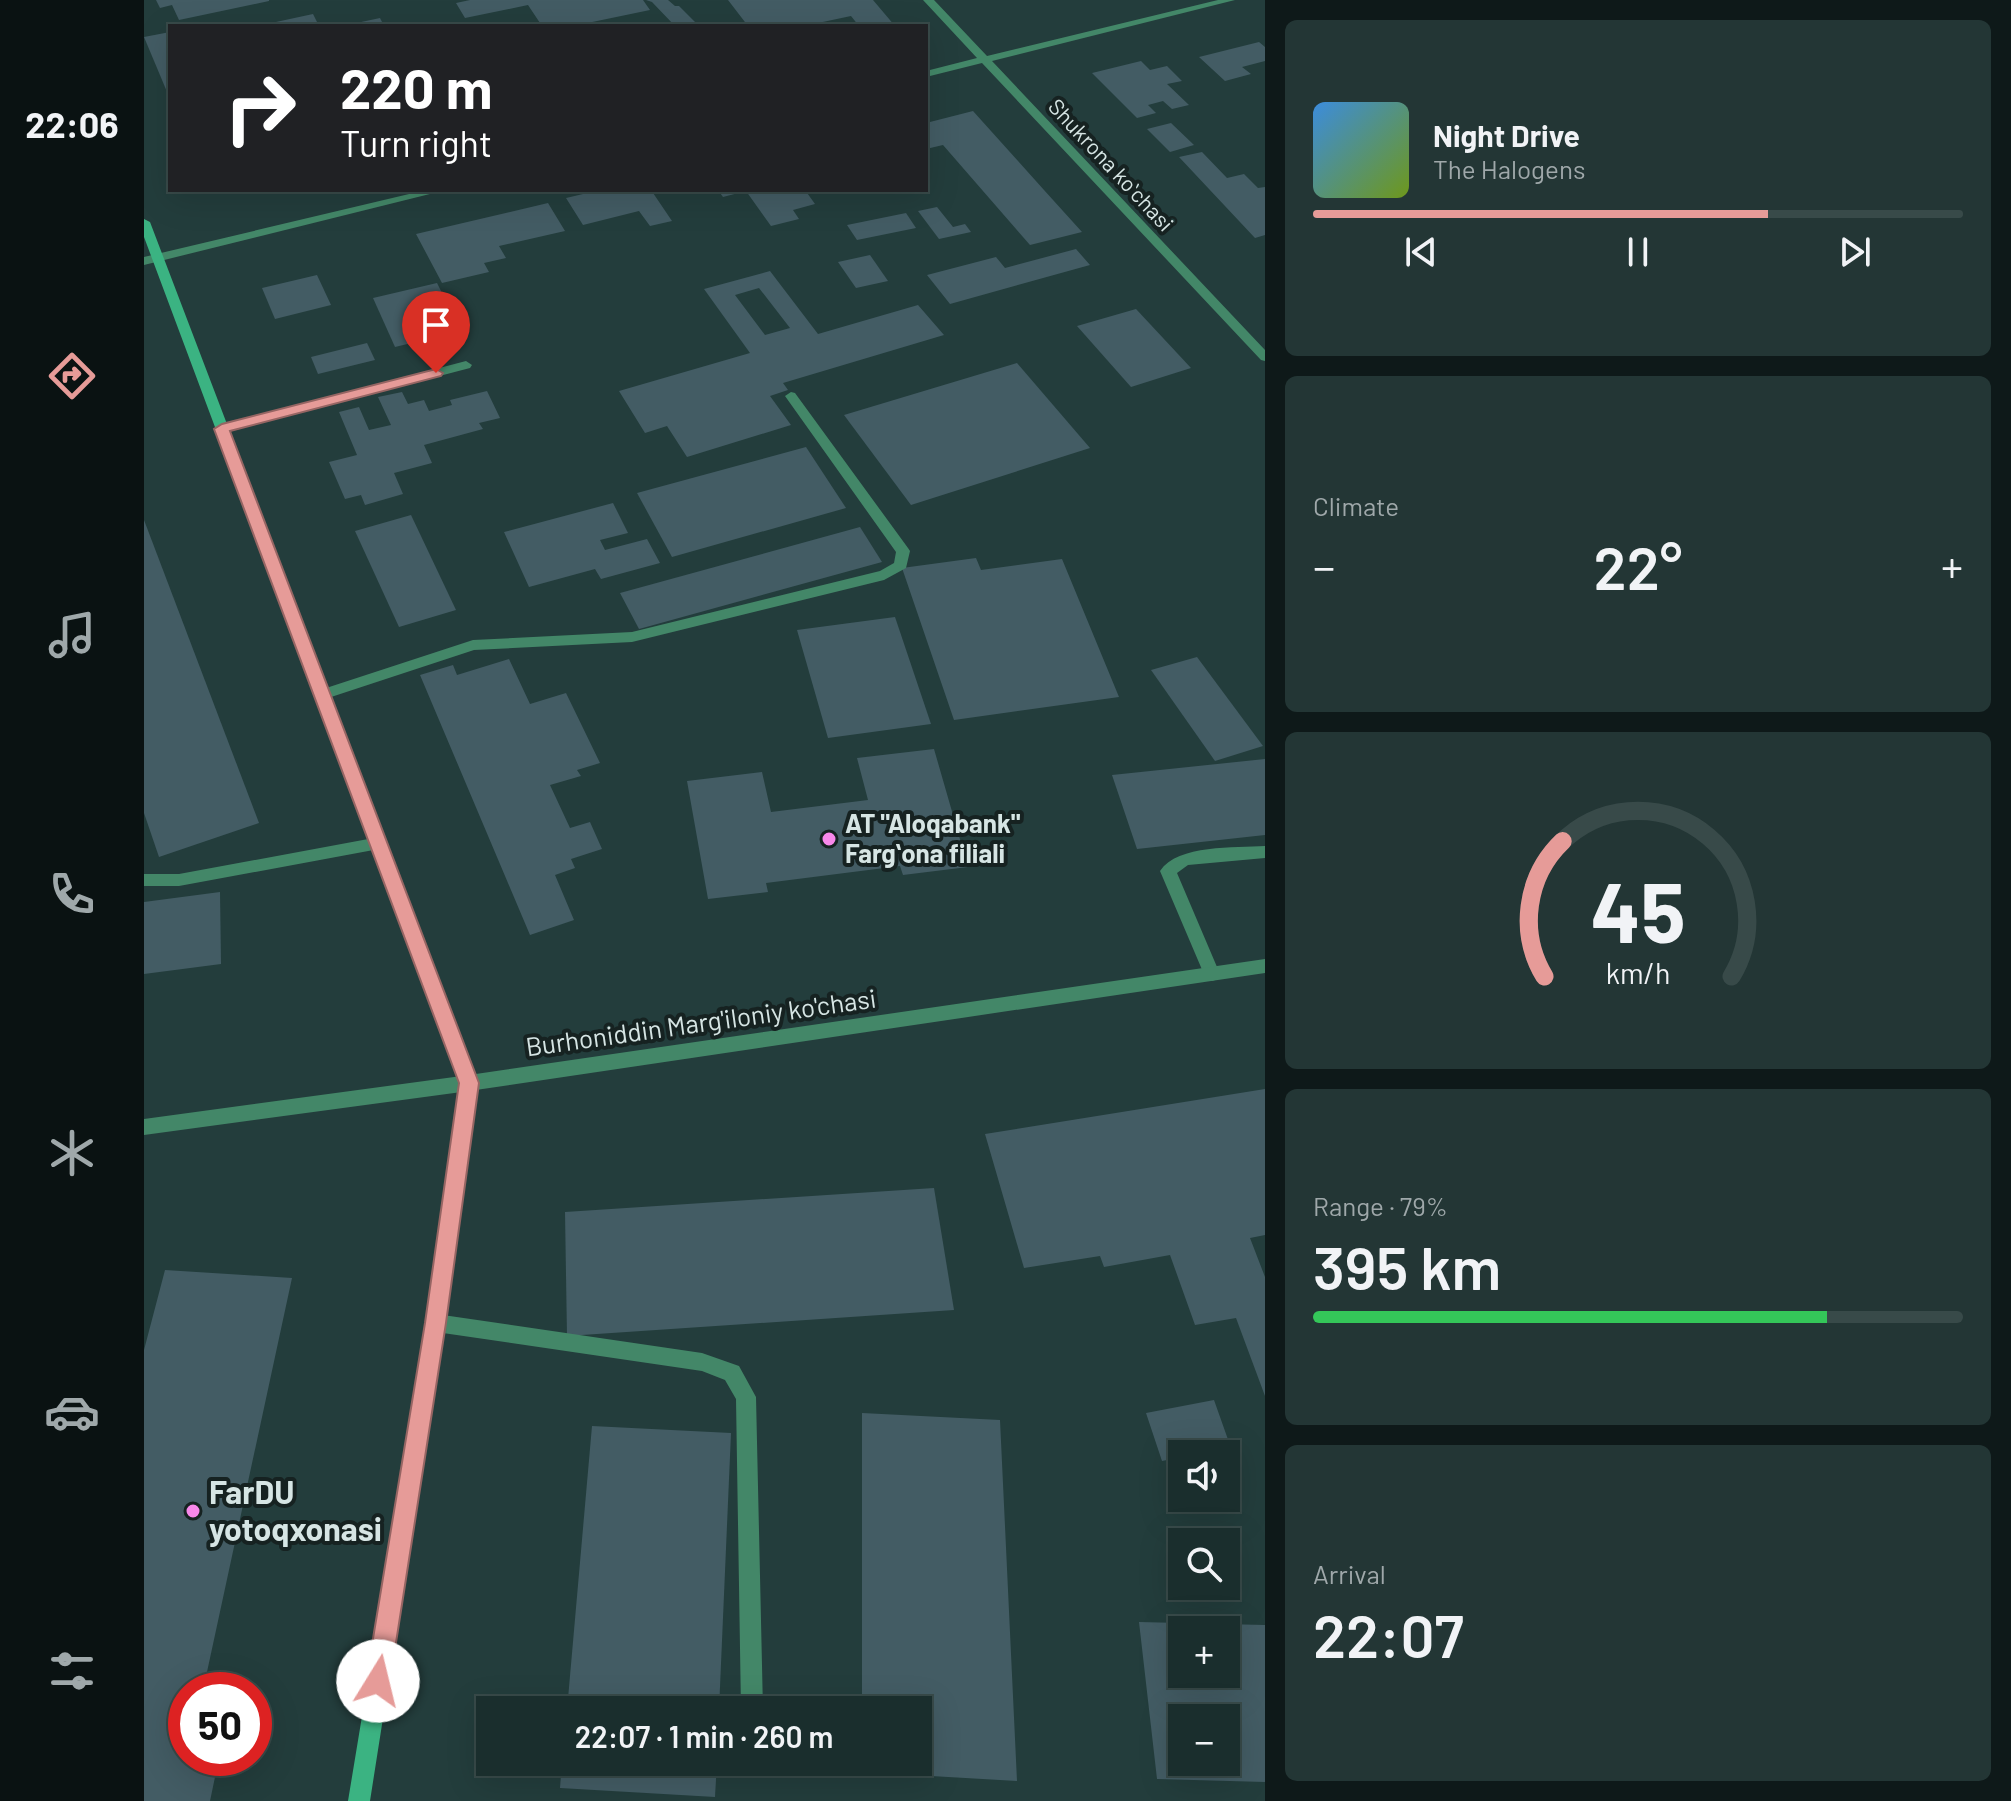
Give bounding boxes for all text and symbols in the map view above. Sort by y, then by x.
text: 220 m [340,53,493,120]
icon: right [208,56,312,160]
street label: Shukrona koʻchasi [1044,93,1180,236]
text: 22:06 [25,102,119,145]
text: Night Drive [1433,117,1580,153]
text: Turn right [340,121,492,164]
text: The Halogens [1433,153,1585,184]
icon: previous [1399,230,1443,274]
icon: pause [1616,230,1660,274]
icon: next [1833,230,1877,274]
pin [402,291,470,373]
icon: arrive [414,303,458,347]
icon: directions [44,348,100,404]
text: Climate [1313,490,1399,521]
text: 22° [1594,530,1682,602]
text: − [1313,539,1335,592]
text: + [1941,539,1963,592]
icon: music [44,607,100,663]
place label: AT "Aloqabank" Fargʻona filiali [845,807,1021,868]
marker: AT "Aloqabank" Fargʻona filiali [820,830,838,848]
text: 45 [1590,859,1686,959]
icon: phone [44,866,100,922]
text: km/h [1606,955,1670,990]
street label: Burhoniddin Marg'iloniy ko'chasi [524,982,878,1061]
icon: climate [44,1125,100,1181]
text: Range · 79% [1313,1190,1448,1221]
text: 395 km [1313,1230,1501,1302]
icon: car [44,1384,100,1440]
map controls [1168,1440,1240,1776]
button: sound [1168,1440,1240,1512]
place label: FarDU yotoqxonasi [209,1472,382,1547]
marker: FarDU yotoqxonasi [184,1502,202,1520]
button: search [1168,1528,1240,1600]
text: Arrival [1313,1558,1386,1589]
text: 22:07 [1313,1598,1464,1670]
button: + [1168,1616,1240,1688]
position arrow [336,1639,420,1723]
icon: filters [44,1643,100,1699]
speed limit sign: 50 [168,1672,272,1776]
button: − [1168,1704,1240,1776]
text: 22:07 · 1 min · 260 m [575,1718,833,1754]

